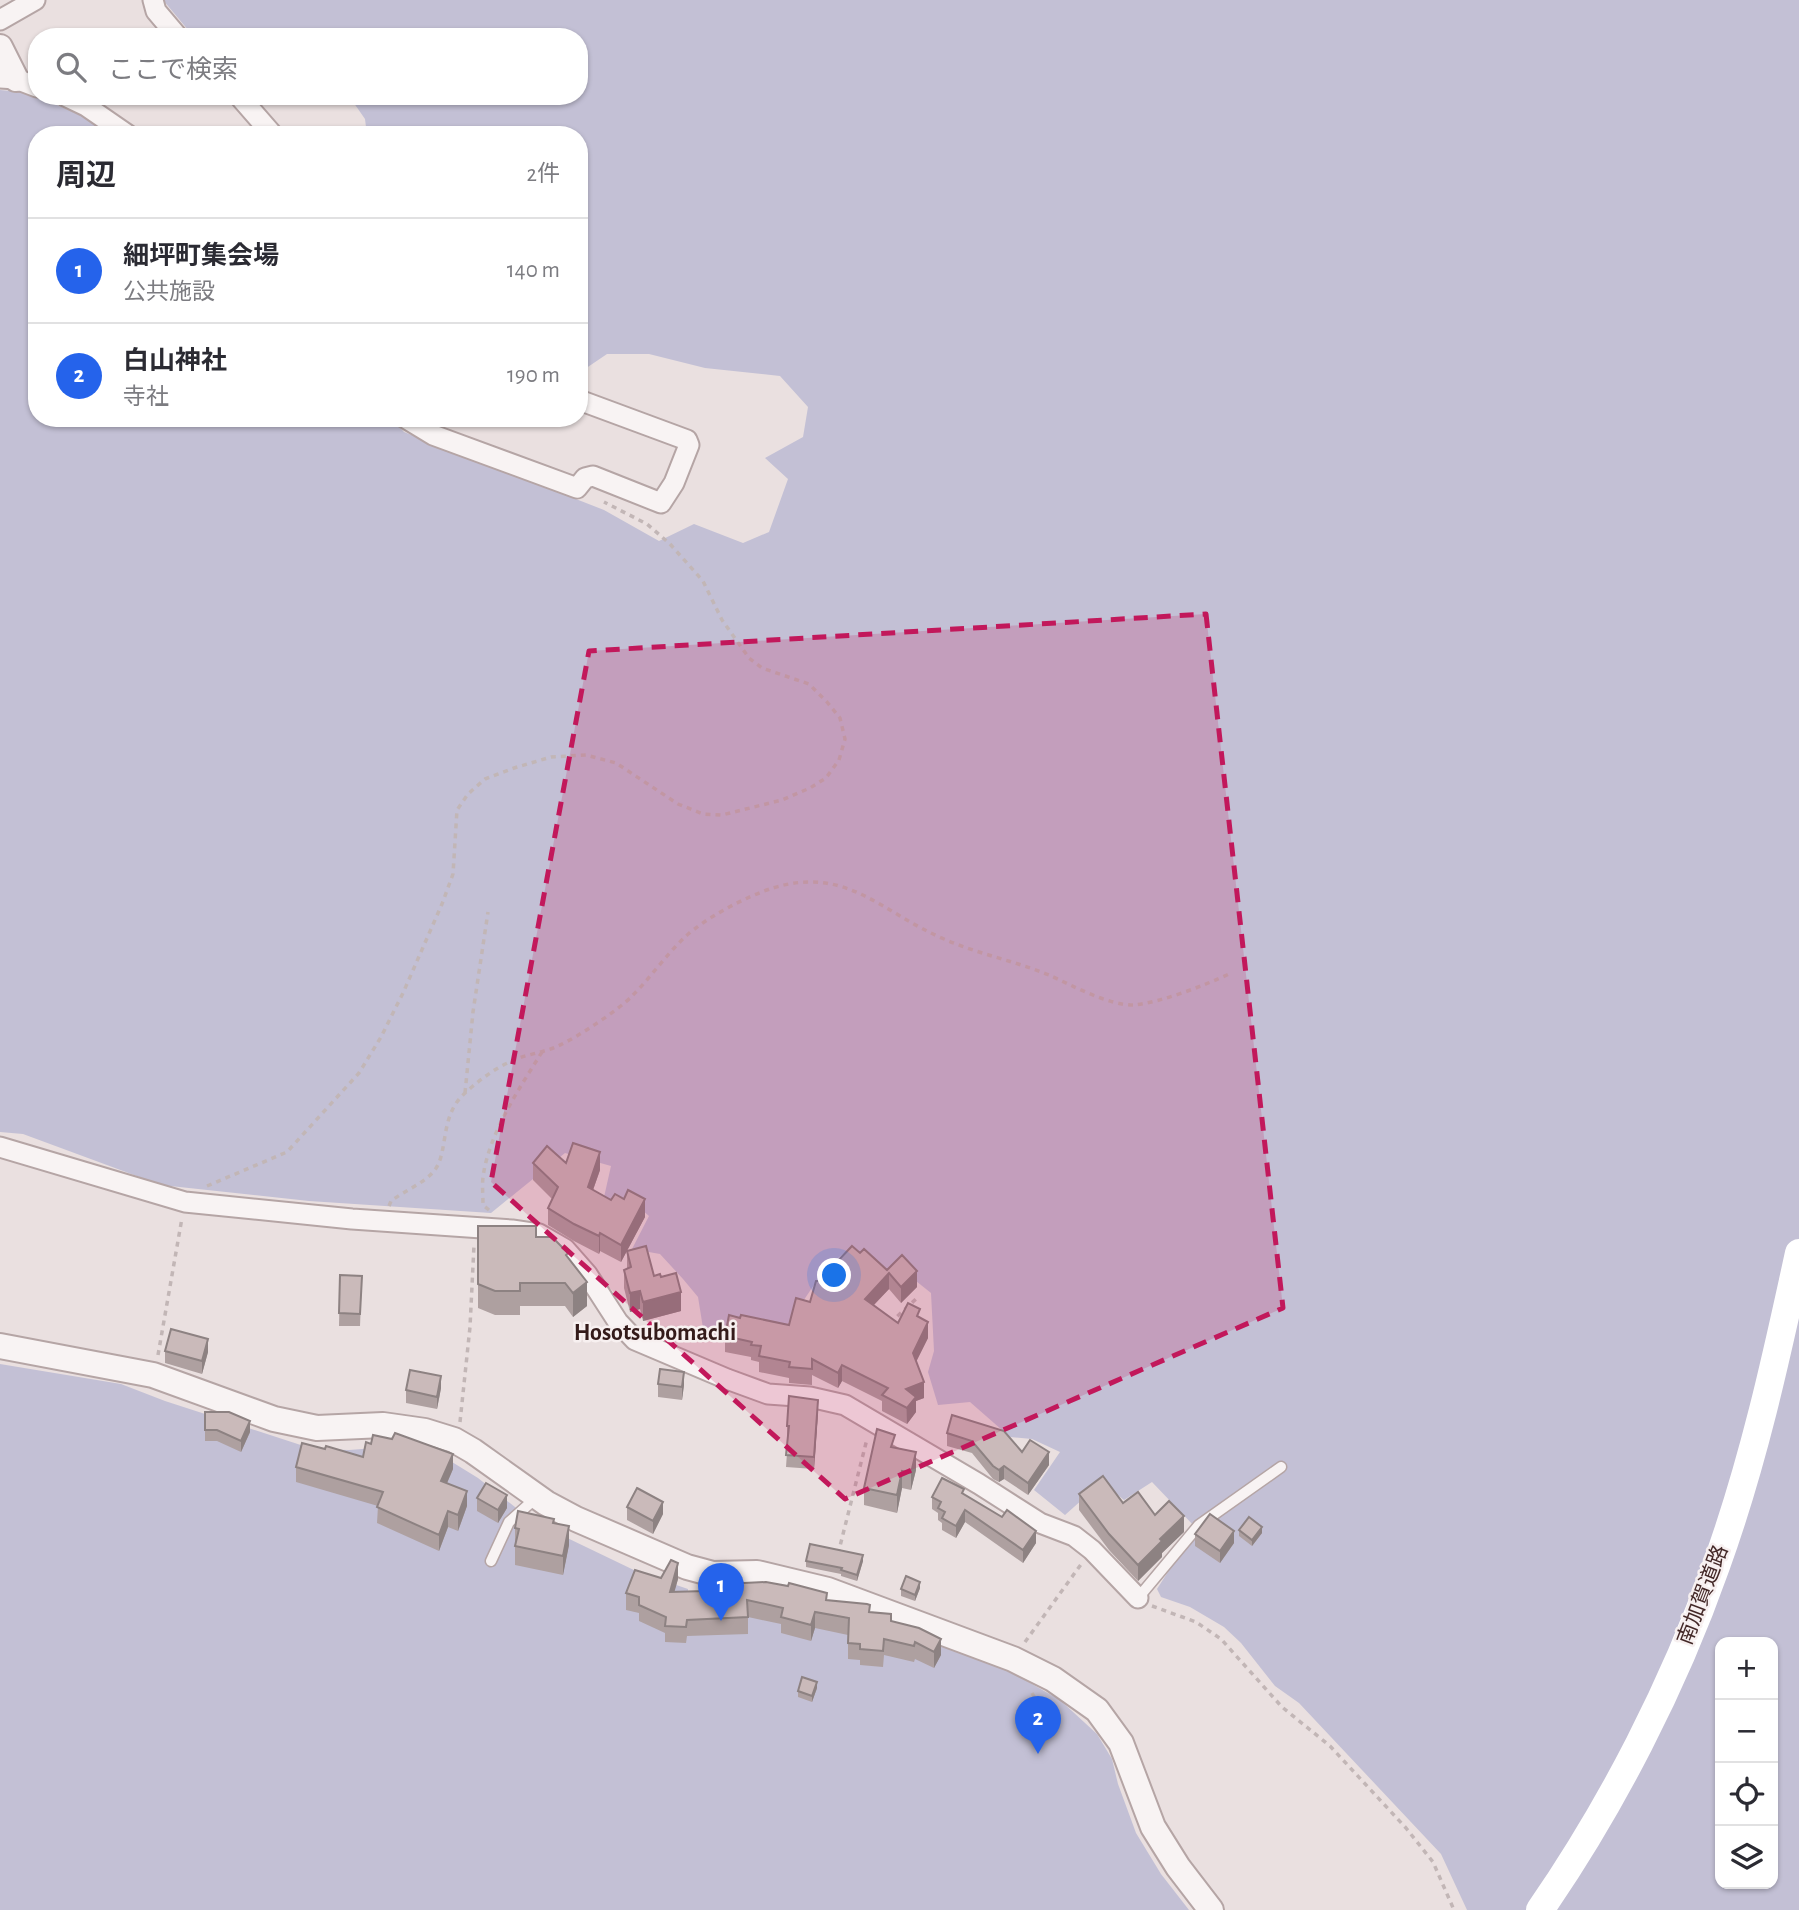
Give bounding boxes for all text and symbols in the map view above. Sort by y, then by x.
search box [28,28,588,105]
icon: search [52,48,90,86]
text: ここで検索 [108,57,238,83]
text: 周辺 [56,161,116,191]
text: 2件 [527,163,560,186]
text: 細坪町集会場 [123,243,279,269]
text: 1 [75,259,83,282]
text: 140 m [507,259,560,282]
text: 公共施設 [123,281,215,304]
text: 白山神社 [123,348,227,374]
text: 2 [74,364,84,387]
text: 190 m [507,364,560,387]
text: 寺社 [123,386,169,409]
your location [817,1258,851,1292]
district label: Hosotsubomachi [574,1321,736,1345]
street label: 南加賀道路 [1673,1542,1732,1648]
pin: 1 [698,1563,744,1621]
map controls [1715,1637,1778,1889]
button: + [1715,1637,1778,1700]
pin: 2 [1015,1696,1061,1754]
button: − [1715,1700,1778,1763]
button: locate [1715,1763,1778,1826]
button: layers [1715,1826,1778,1889]

